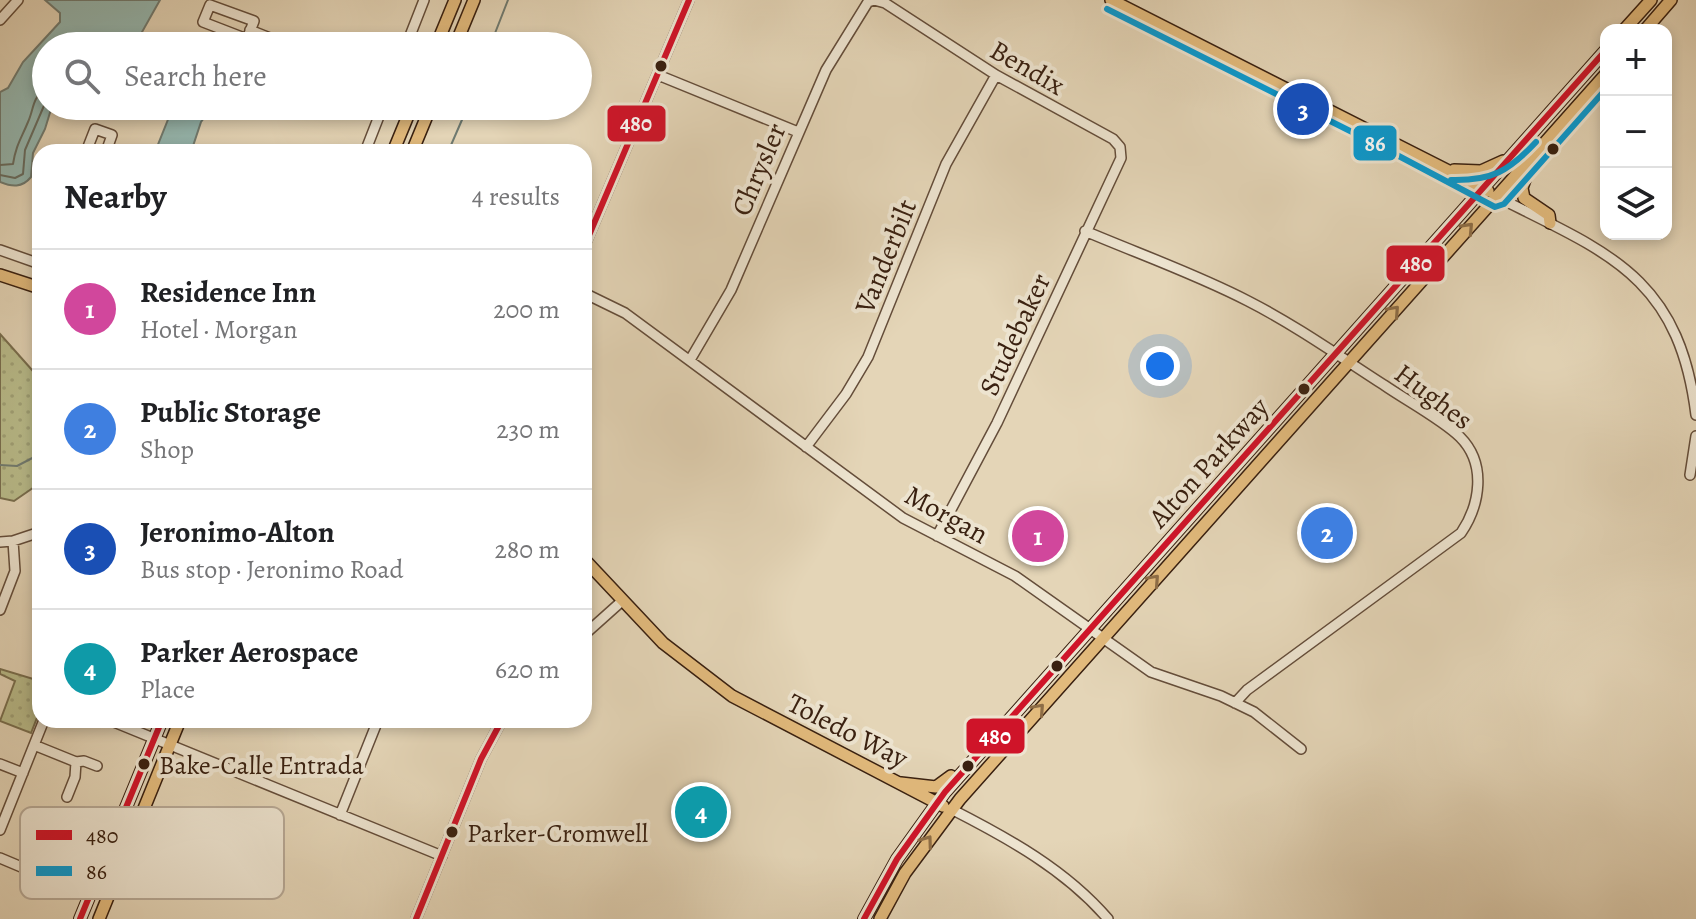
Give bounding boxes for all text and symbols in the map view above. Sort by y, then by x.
map controls [1600,24,1672,240]
button: + [1600,24,1672,96]
street label: Bendix [983,31,1072,105]
search box [32,32,592,120]
icon: search [60,54,104,98]
text: Search here [124,56,267,96]
unlabelled marker [653,58,669,74]
pin: 3 [1277,79,1329,139]
button: − [1600,96,1672,168]
line badge: 480 [606,104,667,143]
text: 480 [620,109,652,139]
street label: Chrysler [722,117,796,222]
line badge: 86 [1352,124,1398,162]
text: 86 [1365,129,1385,159]
unlabelled marker [1545,141,1561,157]
button: layers [1600,168,1672,240]
text: Nearby [64,173,167,220]
text: 4 results [472,179,560,214]
street label: Vanderbilt [846,194,926,320]
one-way arrow [1459,223,1473,238]
line badge: 480 [1385,244,1446,283]
text: 480 [1400,249,1432,279]
street label: Studebaker [970,267,1060,402]
text: Residence Inn [140,272,316,312]
text: 1 [85,292,95,327]
text: 200 m [493,292,560,327]
one-way arrow [1384,305,1398,320]
text: Hotel · Morgan [140,312,298,347]
your location [1140,346,1180,386]
street label: Hughes [1386,355,1480,439]
unlabelled marker [1296,381,1312,397]
street label: Alton Parkway [1139,389,1278,537]
text: Public Storage [140,392,321,432]
text: 2 [84,412,96,447]
text: 230 m [496,412,560,447]
text: Shop [140,432,194,467]
street label: Morgan [898,476,995,553]
pin: 2 [1301,503,1353,563]
pin: 1 [1012,506,1064,566]
text: Jeronimo-Alton [140,512,335,552]
text: 3 [84,532,96,567]
text: 280 m [494,532,560,567]
text: Bus stop · Jeronimo Road [140,552,404,587]
one-way arrow [1144,574,1159,589]
text: Parker Aerospace [140,632,358,672]
text: 4 [84,652,96,687]
text: 620 m [495,652,560,687]
unlabelled marker [1049,658,1065,674]
text: Place [140,672,195,707]
street label: Toledo Way [781,684,915,778]
one-way arrow [1030,703,1044,718]
line badge: 480 [965,717,1026,755]
text: 480 [979,722,1011,752]
place label: Bake-Calle Entrada [159,748,364,783]
marker: Bake-Calle Entrada [136,756,152,772]
unlabelled marker [960,758,976,774]
pin: 4 [675,782,727,842]
legend [20,807,284,899]
place label: Parker-Cromwell [467,816,648,851]
text: 480 [86,821,118,851]
marker: Parker-Cromwell [444,824,460,840]
one-way arrow [917,835,932,849]
text: 86 [86,857,107,887]

